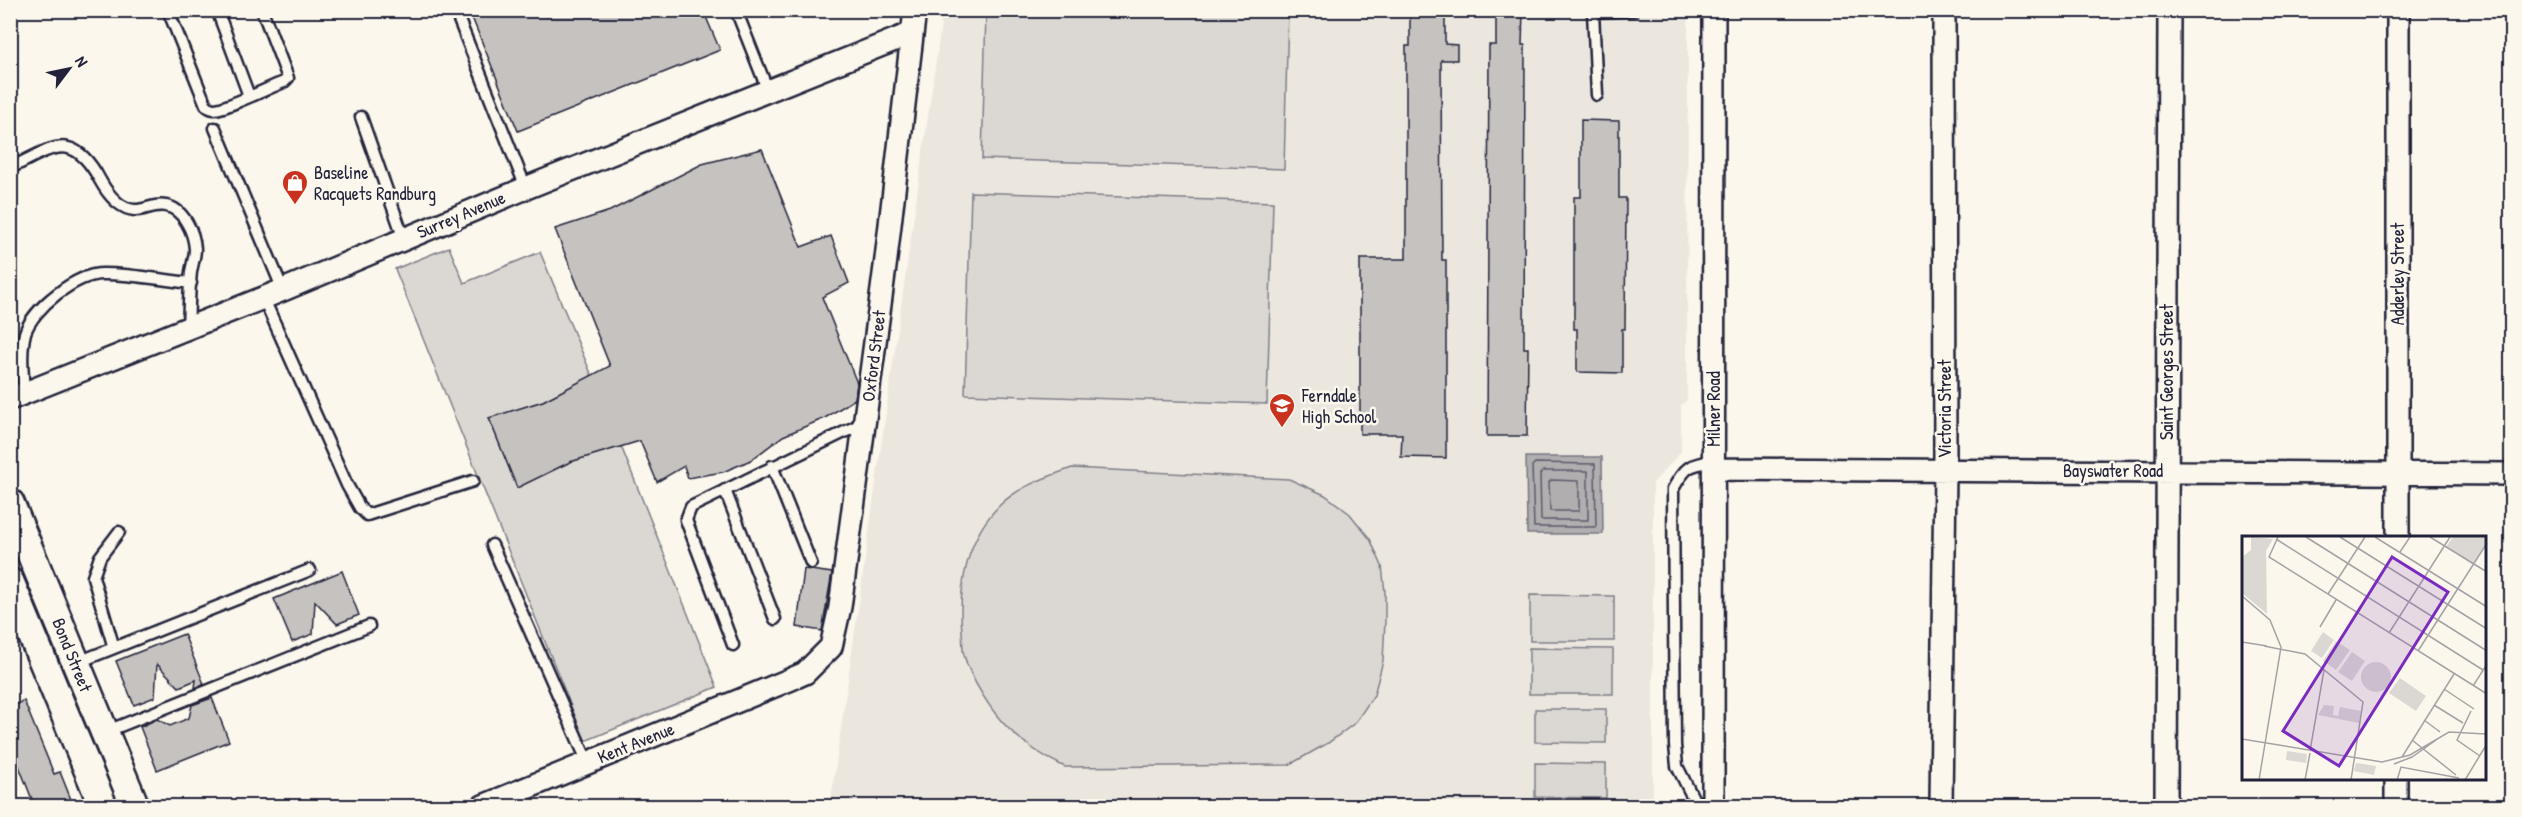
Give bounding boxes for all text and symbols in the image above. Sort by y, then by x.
north arrow [39,39,99,99]
text: N [70,52,94,71]
place label: Baseline Racquets Randburg [314,160,436,206]
shop icon: Baseline Racquets Randburg [280,168,310,206]
street label: Surrey Avenue [413,185,509,244]
street label: Adderley Street [2385,222,2410,325]
street label: Saint Georges Street [2154,303,2179,440]
street label: Oxford Street [856,308,892,403]
street label: Victoria Street [1932,359,1957,458]
street label: Milner Road [1701,371,1726,447]
place label: Ferndale High School [1301,383,1376,429]
school or university icon: Ferndale High School [1267,391,1297,429]
street label: Bayswater Road [2063,458,2163,483]
inset map [2242,536,2486,781]
street label: Bond Street [46,614,99,696]
street label: Kent Avenue [594,716,678,769]

